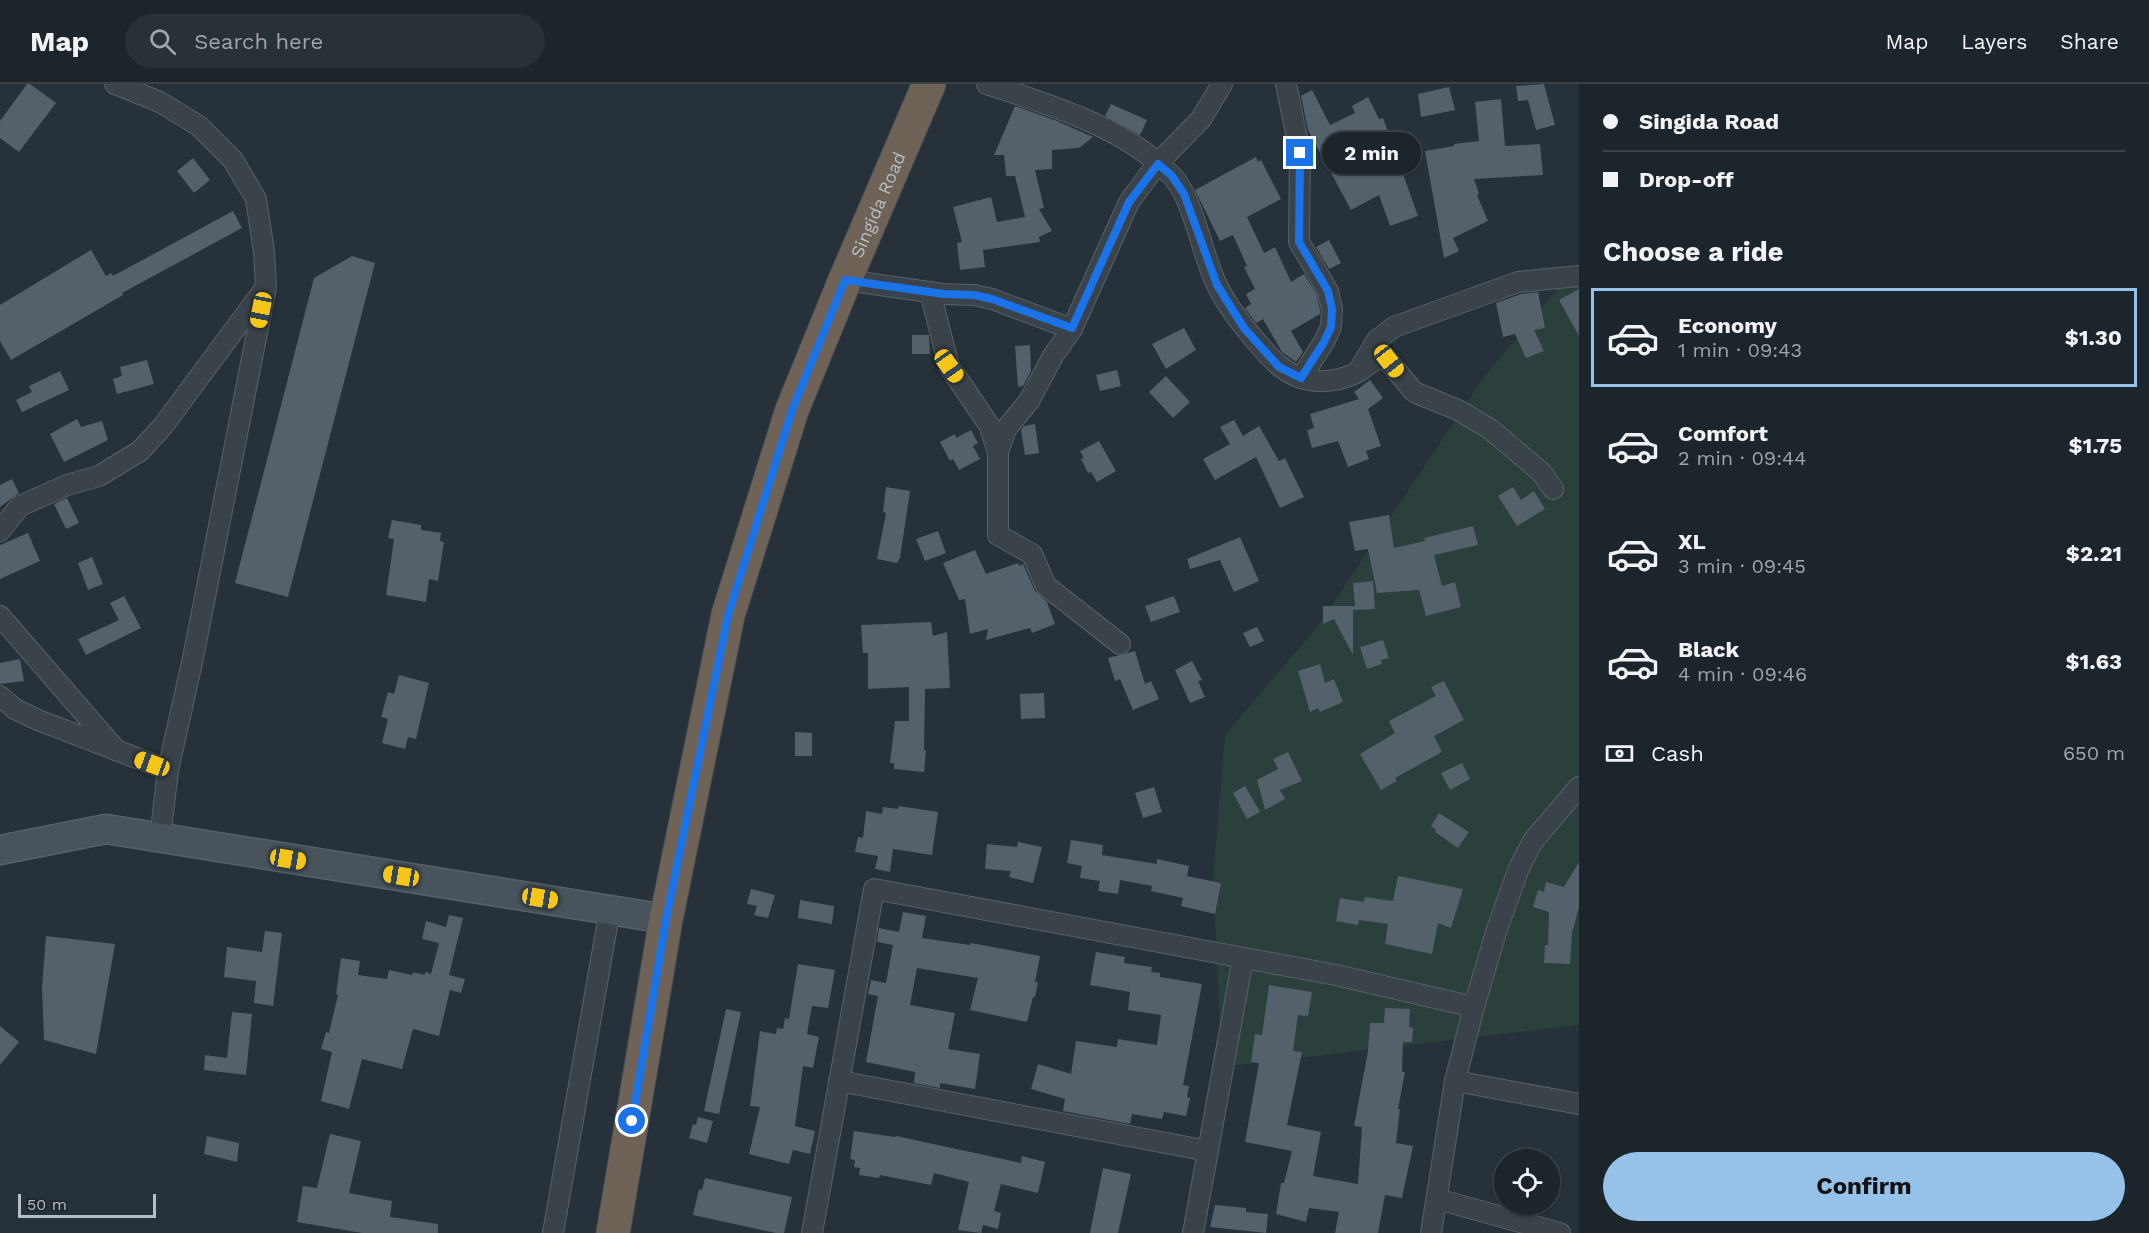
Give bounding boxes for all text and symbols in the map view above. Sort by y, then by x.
search box [125,14,545,68]
text: Map [30,25,89,58]
icon: search [146,25,179,58]
text: Search here [194,29,323,54]
text: Map [1885,29,1928,54]
text: Layers [1961,29,2027,54]
text: Share [2060,29,2119,54]
text: Singida Road [1639,109,1779,134]
callout: 2 min [1321,132,1420,174]
route end [1286,139,1313,166]
text: 2 min [1344,141,1399,165]
street label: Singida Road [845,148,909,261]
text: Drop-off [1639,167,1734,192]
text: Choose a ride [1603,236,1783,268]
car [249,291,273,329]
icon: car [1606,311,1660,365]
text: Economy [1678,313,1777,338]
text: $1.30 [2065,325,2122,350]
text: 1 min · 09:43 [1678,338,1802,362]
car [1371,341,1407,381]
car [931,346,967,386]
icon: car [1606,419,1660,473]
text: Comfort [1678,421,1768,446]
text: $1.75 [2069,433,2122,458]
text: 2 min · 09:44 [1678,446,1807,470]
icon: car [1606,527,1660,581]
text: XL [1678,529,1706,554]
text: $2.21 [2066,541,2122,566]
text: 3 min · 09:45 [1678,554,1806,578]
icon: car [1606,635,1660,689]
text: Black [1678,637,1739,662]
text: $1.63 [2066,649,2122,674]
text: 4 min · 09:46 [1678,662,1807,686]
icon: cash [1603,737,1636,770]
text: Cash [1651,741,1704,766]
text: 650 m [2063,741,2125,765]
car [132,749,172,779]
car [269,847,307,871]
car [382,864,420,888]
car [521,886,559,910]
route start [618,1107,645,1134]
map controls [1494,1149,1560,1215]
button: locate [1494,1149,1560,1215]
button: Confirm [1603,1152,2125,1221]
scale bar [18,1191,156,1218]
text: 50 m [27,1195,67,1214]

